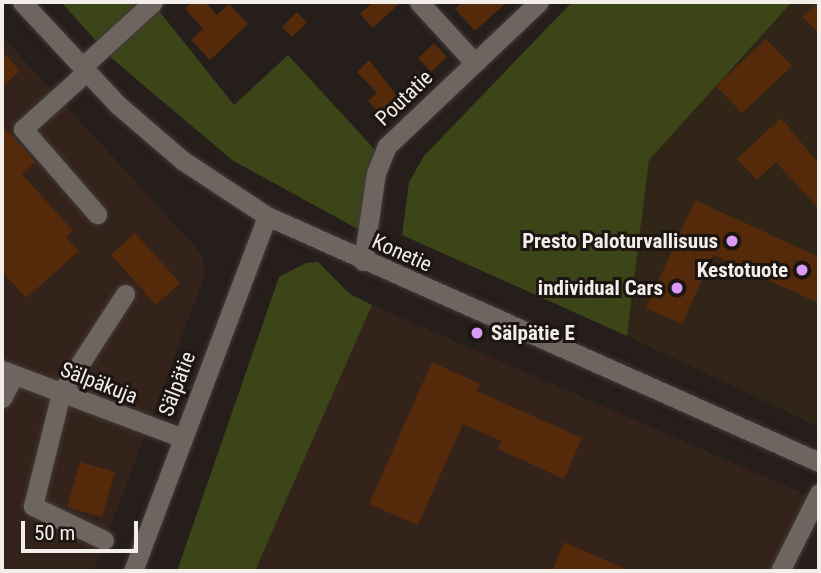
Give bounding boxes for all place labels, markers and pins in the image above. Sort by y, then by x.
place label: Presto Paloturvallisuus [522,228,718,254]
marker: Presto Paloturvallisuus [724,233,740,249]
place label: Kestotuote [697,257,788,283]
marker: Kestotuote [794,262,810,278]
place label: individual Cars [538,275,663,301]
marker: individual Cars [669,280,685,296]
place label: Sälpätie E [491,320,575,346]
marker: Sälpätie E [469,325,485,341]

